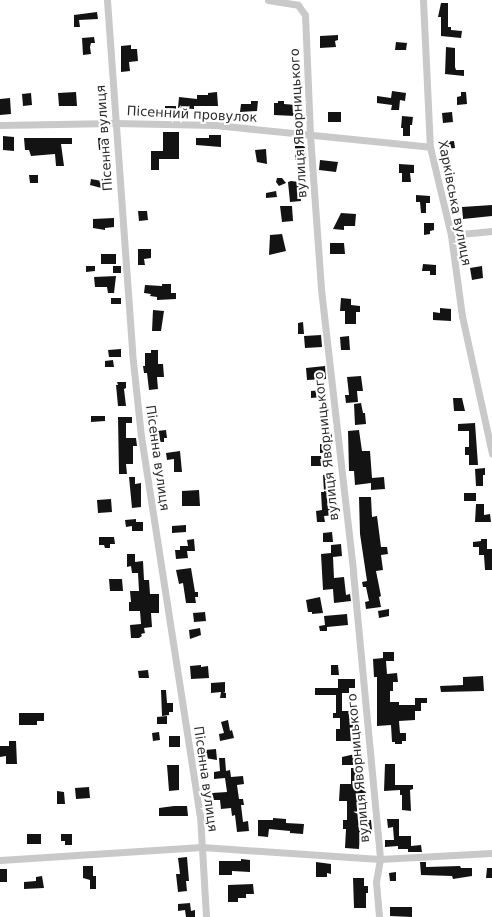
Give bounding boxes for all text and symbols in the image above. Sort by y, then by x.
street label: вулиця Яворницького [287,48,311,198]
street label: Пісенна вулиця [94,84,116,192]
street label: Пісенний провулок [126,104,258,126]
street label: Харківська вулиця [434,139,474,267]
street label: вулиця Яворницького [311,371,343,521]
street label: Пісенна вулиця [142,404,172,512]
street label: вулиця Яворницького [345,693,373,843]
street label: Пісенна вулиця [190,725,220,833]

